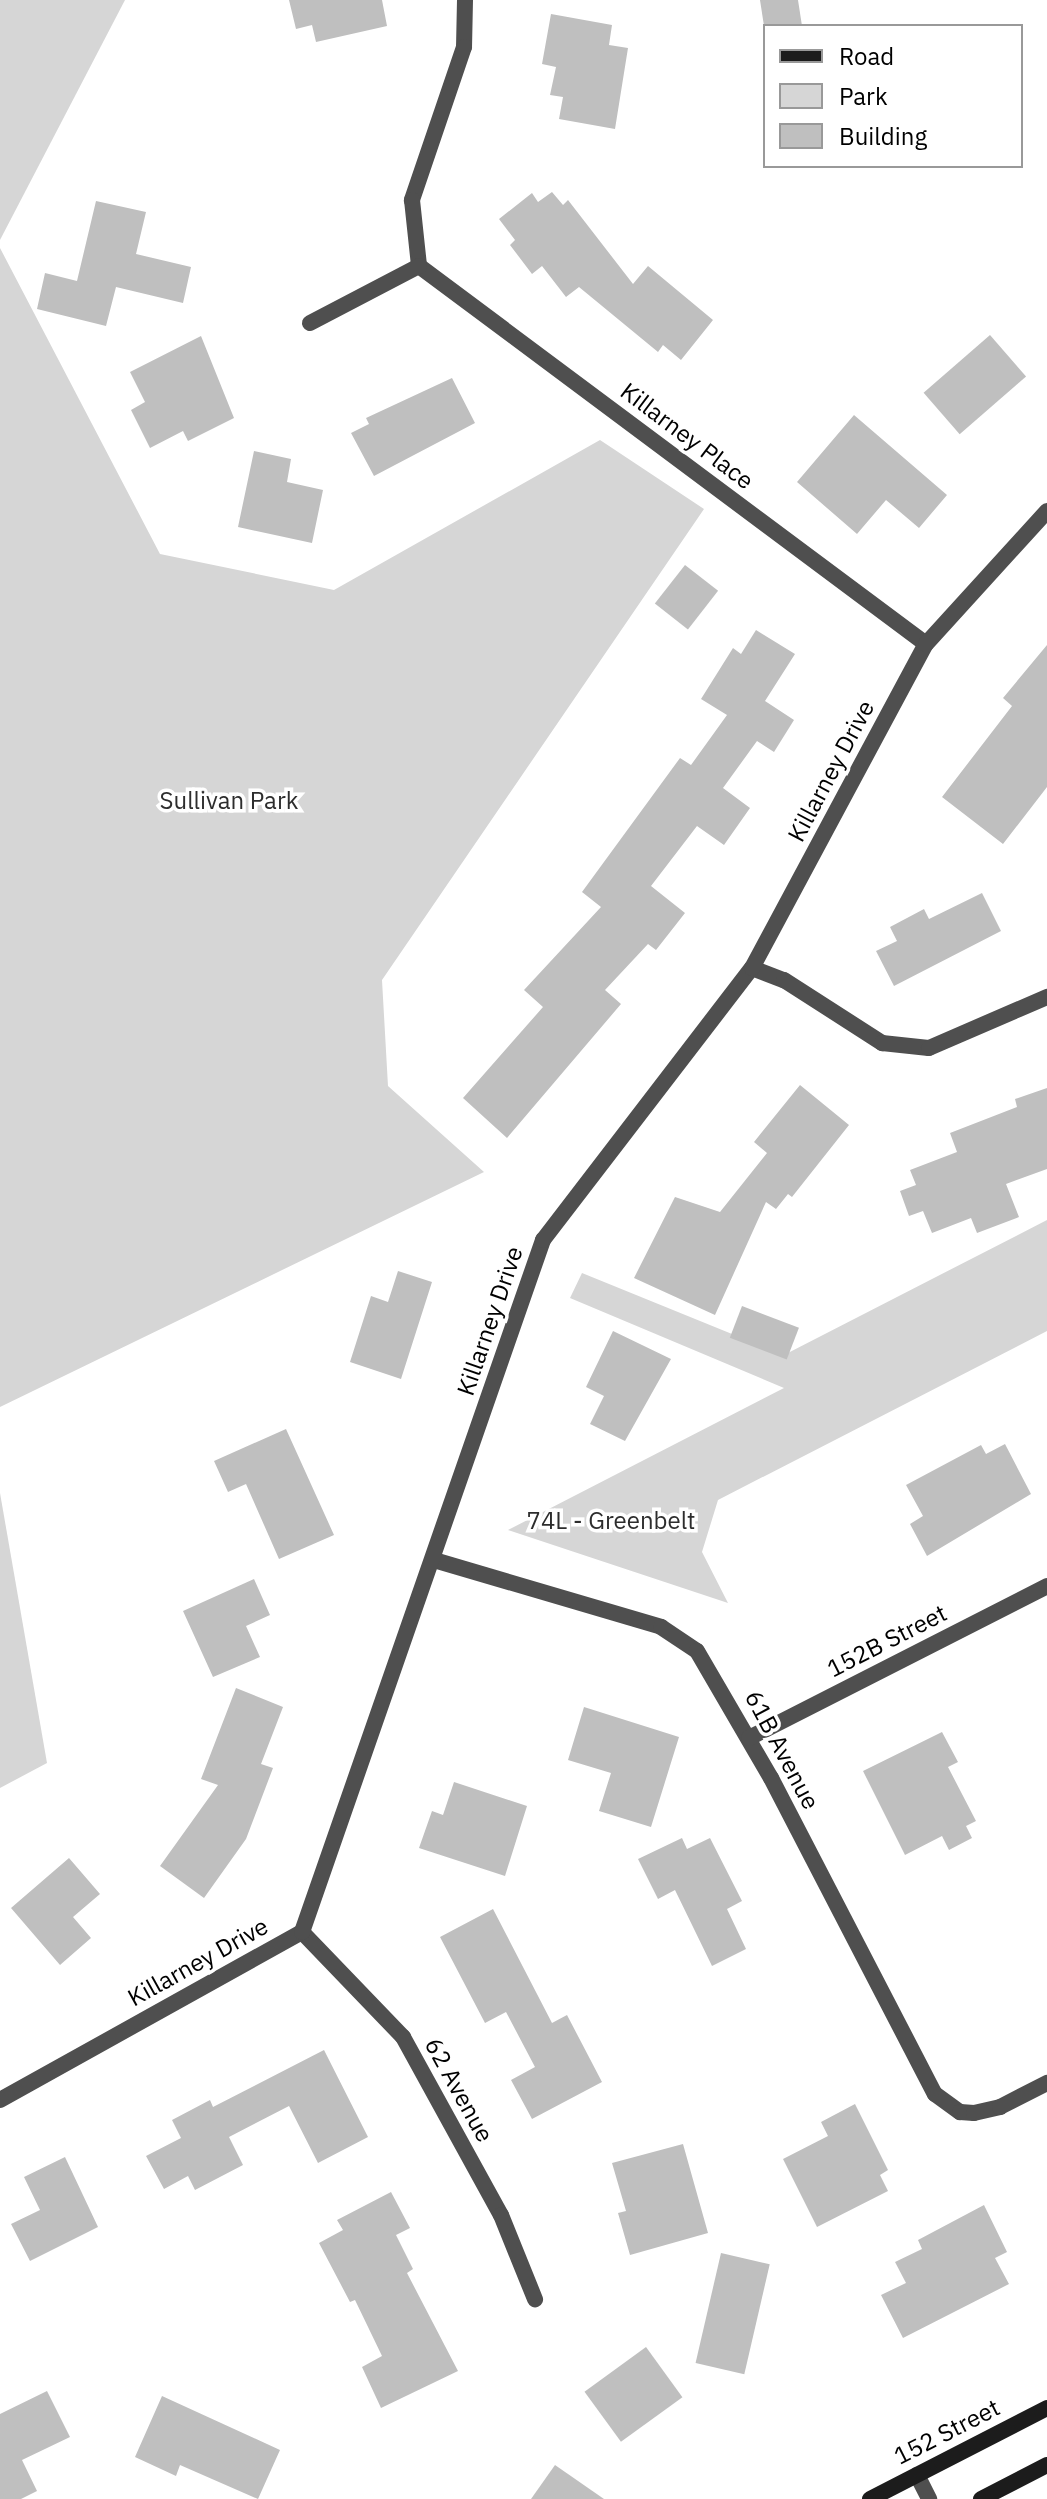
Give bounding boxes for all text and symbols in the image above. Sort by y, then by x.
legend [763,24,1023,168]
text: Road [839,40,894,72]
text: Park [839,80,888,112]
text: Building [839,120,927,152]
street label: Killarney Place [615,377,759,495]
street label: Killarney Drive [782,695,880,847]
park label: Sullivan Park [160,787,298,815]
street label: Killarney Drive [451,1243,529,1399]
park label: 74L - Greenbelt [526,1507,696,1535]
street label: 152B Street [822,1599,952,1683]
street label: 61B Avenue [739,1686,825,1814]
street label: Killarney Drive [123,1912,273,2012]
street label: 62 Avenue [419,2033,499,2147]
street label: 152 Street [889,2393,1005,2471]

